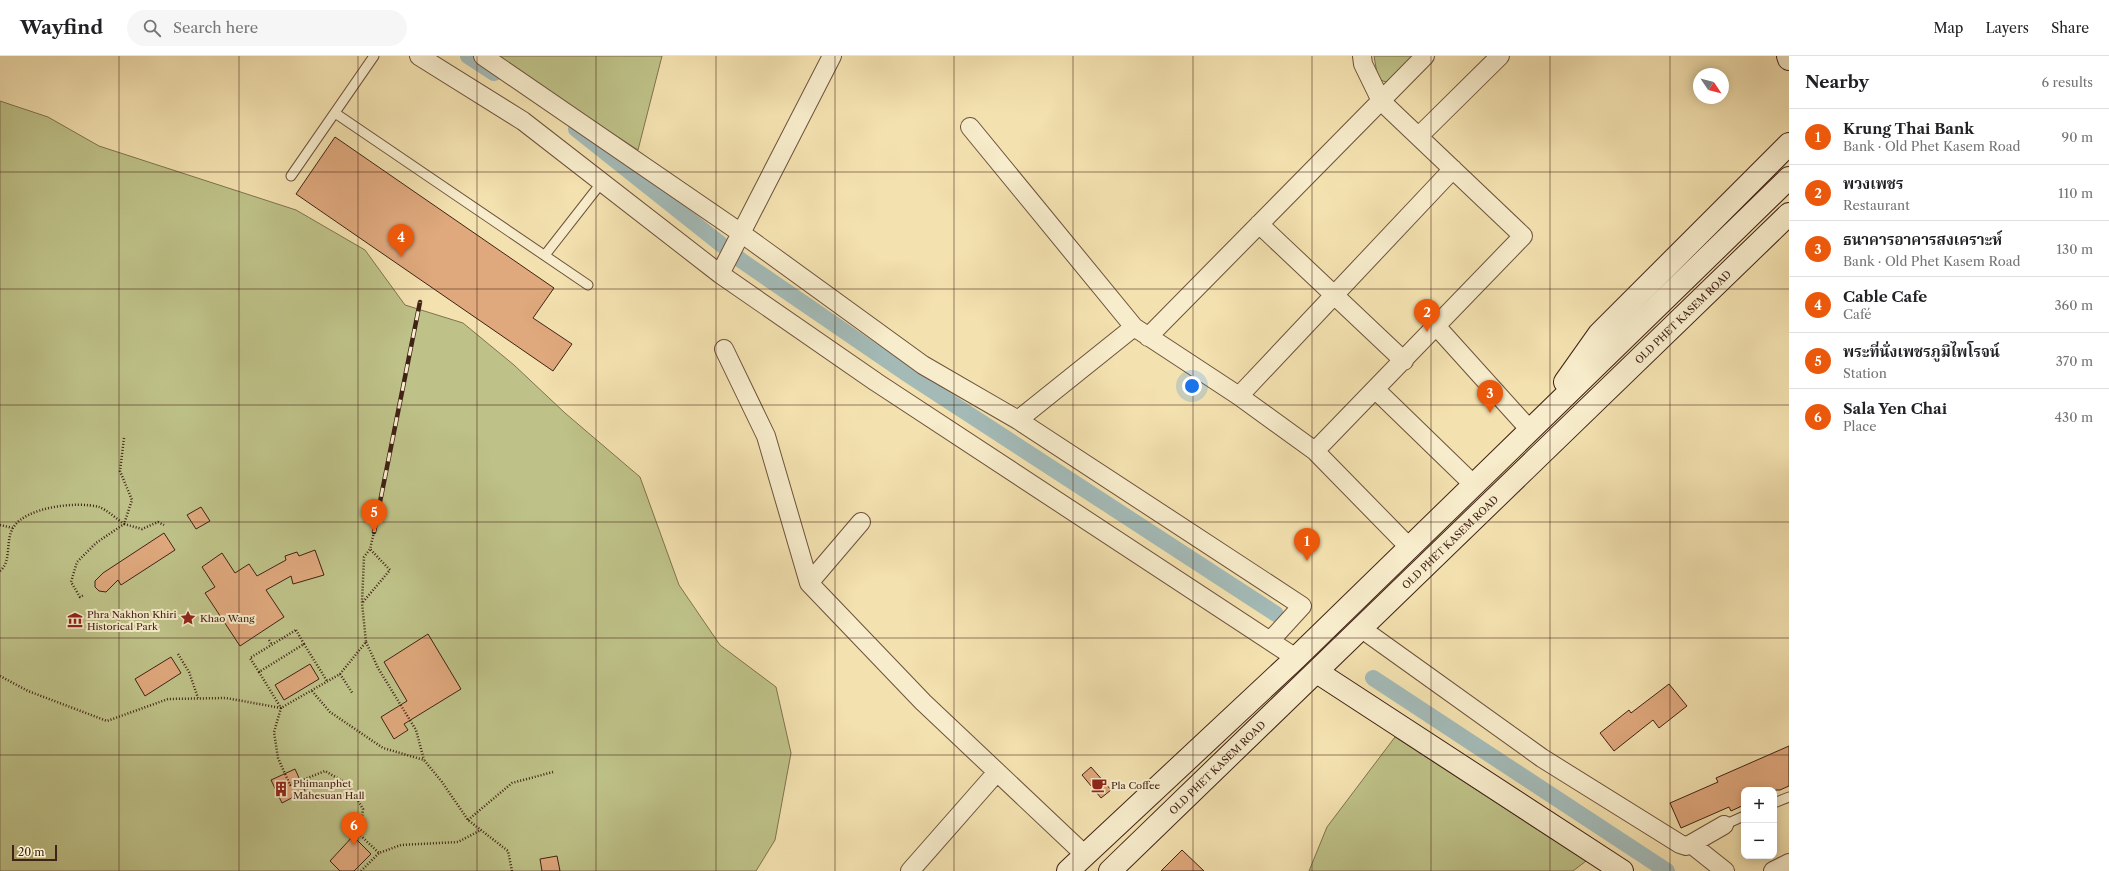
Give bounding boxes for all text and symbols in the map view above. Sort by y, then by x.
search box [127,10,407,46]
text: Wayfind [20,16,103,39]
icon: search [141,17,163,39]
text: Search here [173,18,258,37]
text: Map [1933,19,1963,37]
text: Layers [1985,19,2029,37]
text: Share [2051,19,2089,37]
north arrow [1693,68,1729,104]
text: Nearby [1805,72,1869,92]
text: 6 results [2042,74,2093,90]
text: Krung Thai Bank [1843,119,1974,138]
text: 1 [1815,129,1821,145]
text: 90 m [2062,129,2093,145]
text: Bank · Old Phet Kasem Road [1843,138,2021,154]
text: พวงเพชร [1843,174,1903,193]
text: 2 [1814,185,1822,201]
text: 110 m [2058,185,2093,201]
text: Restaurant [1843,197,1910,213]
pin: 4 [388,224,414,257]
text: ธนาคารอาคารสงเคราะห์ [1843,230,2002,249]
text: 3 [1814,241,1822,257]
text: 130 m [2057,241,2093,257]
text: Bank · Old Phet Kasem Road [1843,253,2021,269]
street label: OLD PHET KASEM ROAD [1632,267,1734,366]
text: Cable Cafe [1843,287,1927,306]
text: 4 [1814,297,1822,313]
text: 360 m [2054,297,2093,313]
pin: 2 [1414,299,1440,332]
text: Café [1843,306,1872,322]
text: พระที่นั่งเพชรภูมิไพโรจน์ [1843,342,2000,361]
text: 5 [1814,353,1822,369]
text: 370 m [2056,353,2093,369]
text: Station [1843,365,1887,381]
your location [1182,376,1202,396]
pin: 3 [1477,380,1503,413]
text: Sala Yen Chai [1843,399,1947,418]
text: 6 [1814,409,1822,425]
text: 430 m [2055,409,2093,425]
text: Place [1843,418,1876,434]
street label: OLD PHET KASEM ROAD [1399,493,1501,592]
pin: 5 [361,499,387,532]
pin: 1 [1294,528,1320,561]
place label: Phra Nakhon Khiri Historical Park [87,608,177,633]
place icon: Khao Wang [179,609,197,627]
museum icon: Phra Nakhon Khiri Historical Park [66,611,84,629]
place label: Khao Wang [200,612,255,625]
street label: OLD PHET KASEM ROAD [1166,718,1268,817]
cafe icon: Pla Coffee [1090,776,1108,794]
place label: Phimanphet Mahesuan Hall [293,777,365,802]
place label: Pla Coffee [1111,779,1161,792]
building icon: Phimanphet Mahesuan Hall [272,780,290,798]
map controls [1741,787,1777,859]
button: + [1741,787,1777,823]
pin: 6 [341,812,367,845]
button: − [1741,823,1777,859]
scale bar [12,843,57,862]
text: 20 m [18,845,44,859]

